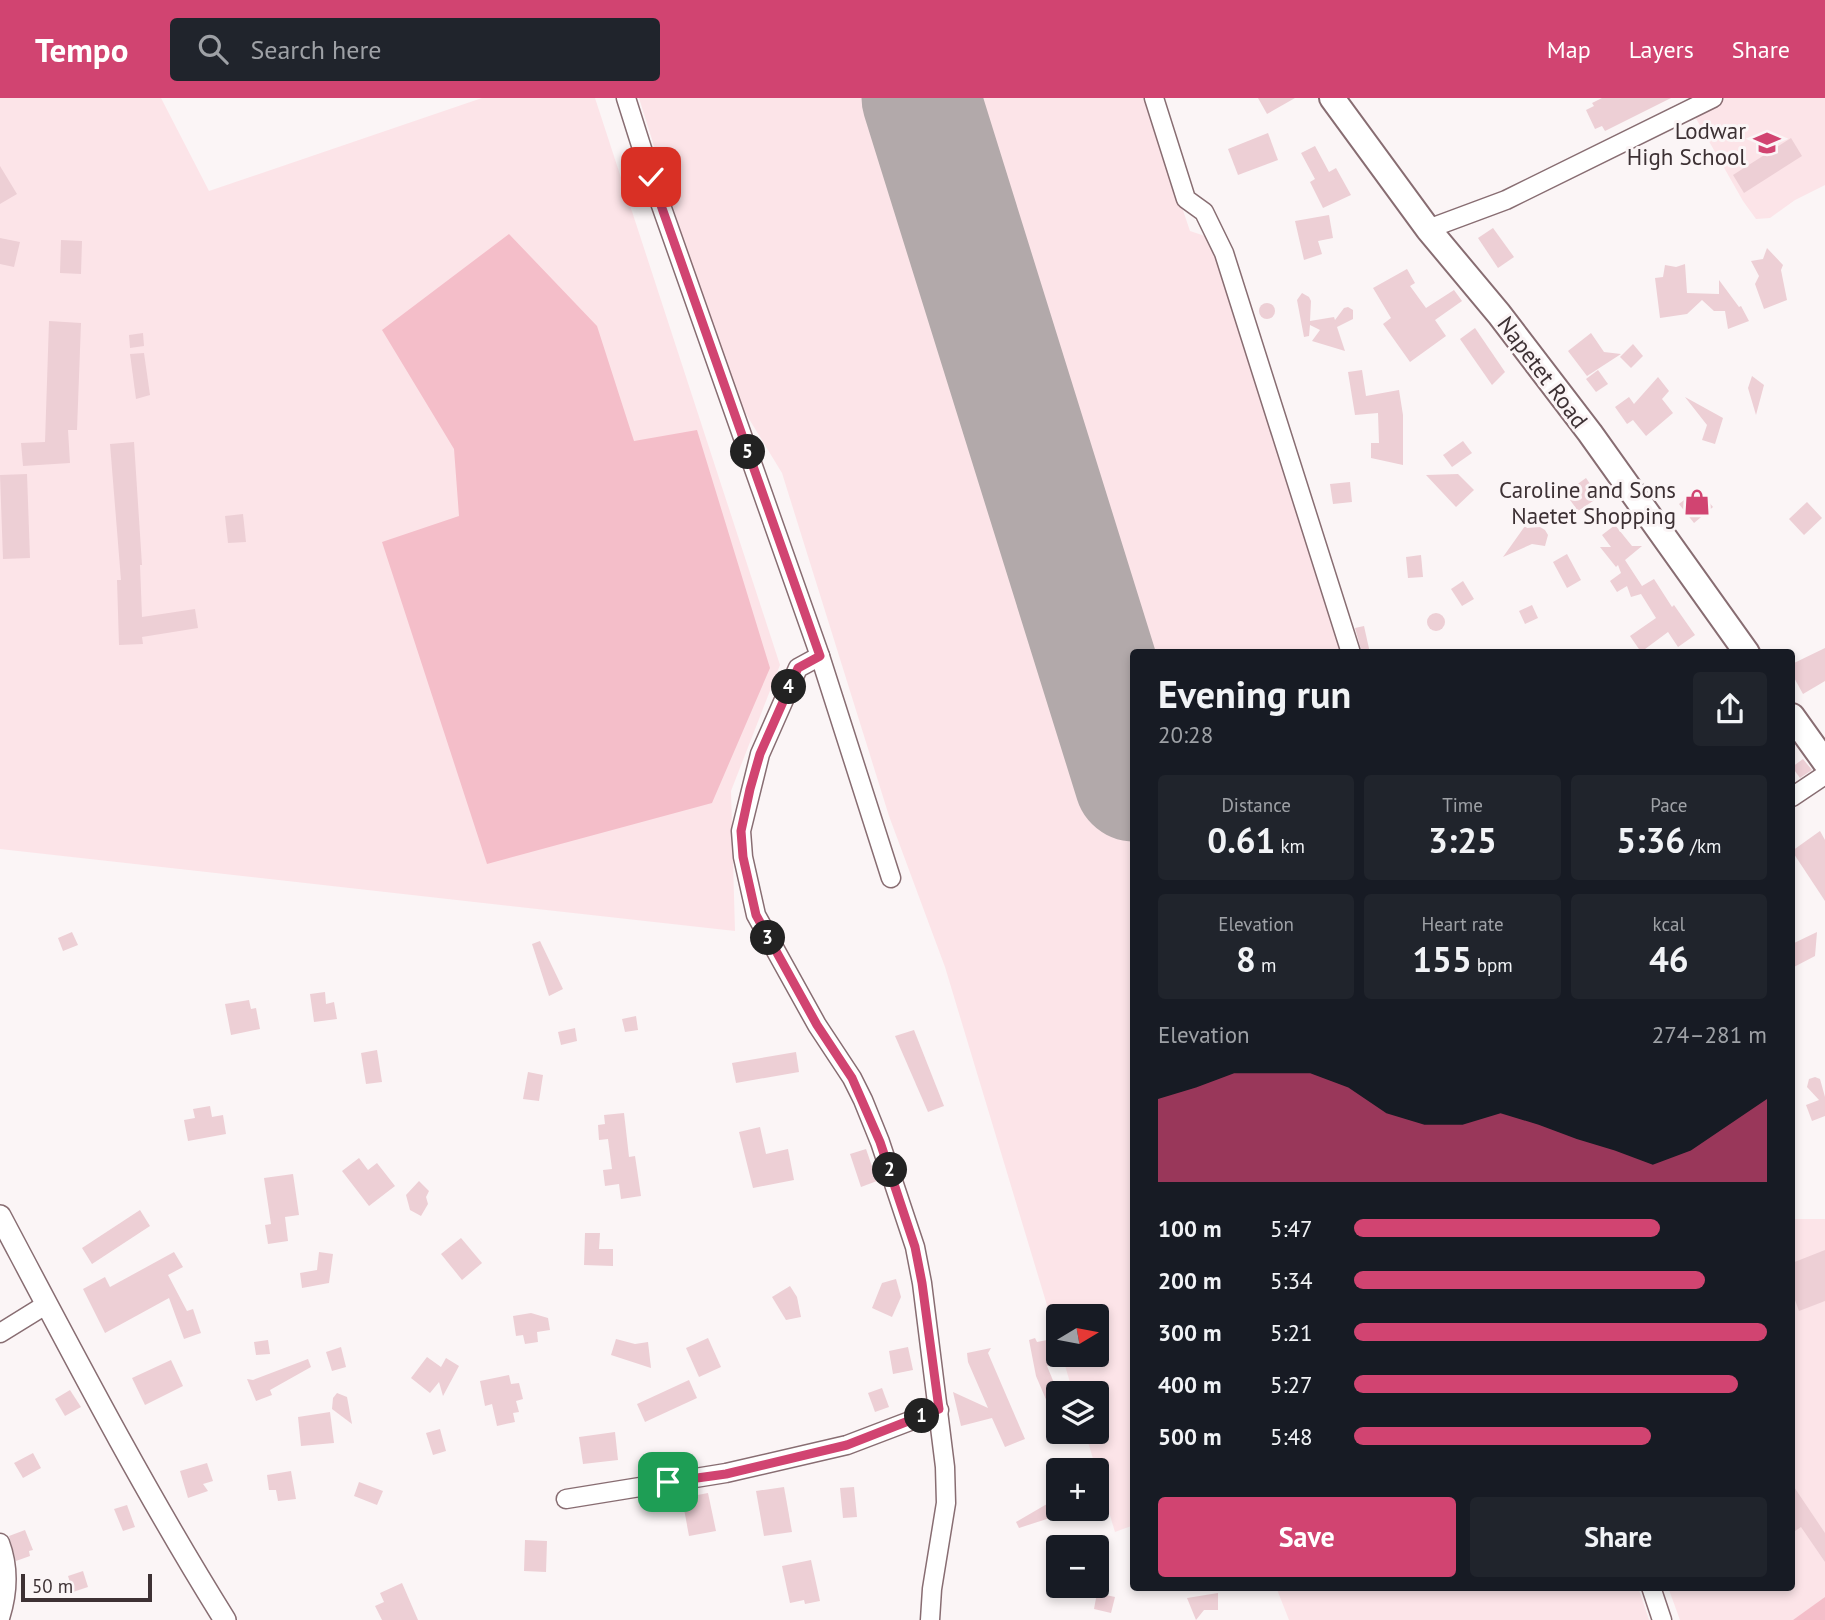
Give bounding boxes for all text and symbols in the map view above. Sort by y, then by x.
search box [170,18,660,81]
text: Tempo [35,28,128,71]
icon: search [194,30,232,68]
text: Search here [250,33,382,66]
text: Map [1547,34,1591,65]
text: Layers [1629,34,1694,65]
text: Share [1732,34,1790,65]
place label: Lodwar High School [1627,116,1746,171]
school or university icon: Lodwar High School [1752,128,1782,158]
pin [621,147,681,207]
icon: check [632,158,670,196]
street label: Napetet Road [1491,310,1595,434]
pin: 5 [730,434,766,470]
text: 5 [742,439,753,463]
place label: Caroline and Sons Naetet Shopping [1499,475,1676,530]
shop icon: Caroline and Sons Naetet Shopping [1682,487,1712,517]
text: Evening run [1158,669,1351,718]
pin: 4 [772,670,806,704]
button: share [1693,672,1767,746]
text: 4 [783,674,794,698]
text: 20:28 [1158,720,1213,749]
text: Distance [1221,793,1291,817]
text: Time [1442,793,1483,817]
text: Pace [1650,793,1687,817]
text: 0.61 [1207,817,1275,863]
text: 3:25 [1428,817,1497,863]
text: 5:36 [1616,817,1685,863]
text: km [1275,834,1305,858]
text: /km [1685,834,1721,858]
text: Elevation [1218,912,1294,936]
text: Heart rate [1421,912,1504,936]
text: kcal [1653,912,1685,936]
pin: 3 [750,920,786,956]
text: 3 [762,925,773,949]
text: 8 [1236,936,1256,982]
text: 155 [1412,936,1472,982]
text: 46 [1649,936,1689,982]
text: m [1256,953,1276,977]
text: bpm [1472,953,1513,977]
text: Elevation [1158,1020,1250,1049]
text: 274–281 m [1652,1020,1767,1049]
pin: 2 [872,1152,908,1188]
text: 2 [884,1157,895,1181]
text: 100 m [1158,1214,1221,1243]
text: 5:47 [1270,1214,1313,1243]
text: 200 m [1158,1266,1221,1295]
text: 5:34 [1270,1266,1313,1295]
north arrow [1046,1304,1110,1367]
map controls [1046,1304,1109,1598]
text: 300 m [1158,1318,1221,1347]
text: 5:21 [1270,1318,1313,1347]
text: 400 m [1158,1370,1221,1399]
text: 5:27 [1270,1370,1313,1399]
button: layers [1046,1381,1109,1444]
pin: 1 [904,1398,940,1434]
text: 1 [916,1403,927,1427]
text: 500 m [1158,1422,1221,1451]
text: 5:48 [1270,1422,1313,1451]
pin [638,1452,698,1512]
button: + [1046,1458,1109,1521]
icon: arrive [649,1463,687,1501]
button: Save [1158,1497,1456,1577]
button: Share [1470,1497,1767,1577]
button: − [1046,1535,1109,1598]
scale bar [21,1571,152,1603]
text: 50 m [32,1574,73,1598]

